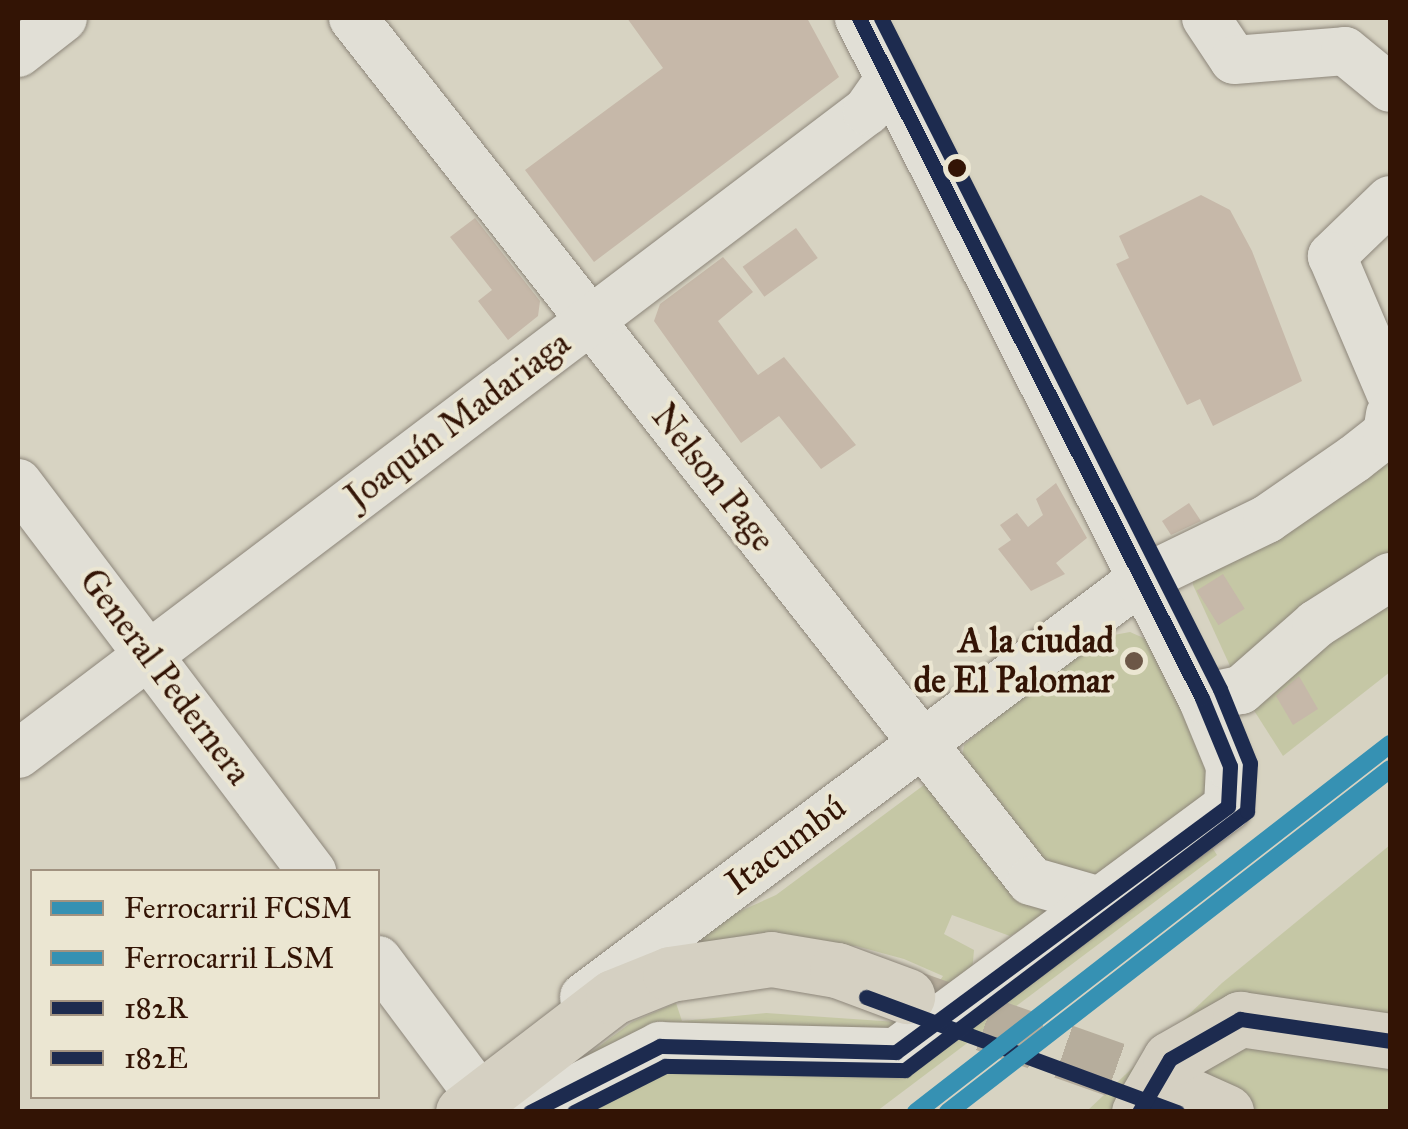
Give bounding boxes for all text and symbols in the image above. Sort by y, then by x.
unlabelled marker [947,158,967,178]
street label: Joaquín Madariaga [338,322,578,518]
street label: Nelson Page [642,396,784,560]
street label: General Pedernera [70,561,260,793]
place label: A la ciudad de El Palomar [914,620,1114,702]
marker: A la ciudad de El Palomar [1123,650,1145,672]
street label: Itacumbú [718,786,854,904]
legend [30,869,380,1099]
text: Ferrocarril FCSM [124,890,352,926]
text: Ferrocarril LSM [124,940,334,976]
text: 182R [124,990,188,1026]
text: 182E [124,1040,188,1076]

